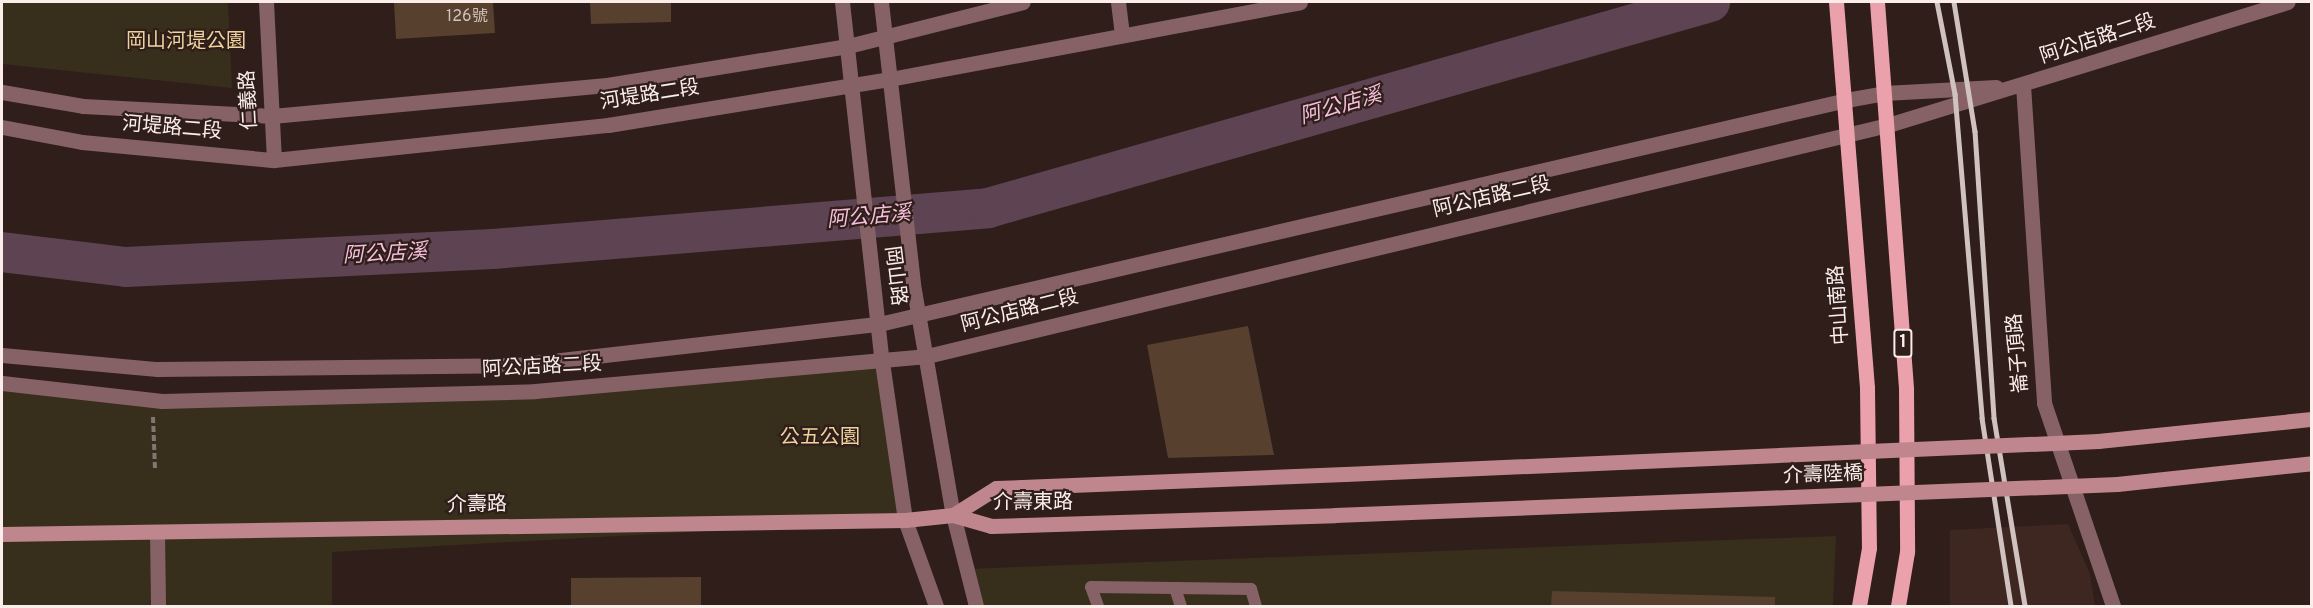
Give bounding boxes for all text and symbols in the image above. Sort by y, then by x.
house number: 126號 [446,7,488,27]
street label: 阿公店路二段 [2037,10,2159,70]
park label: 岡山河堤公園 [126,30,246,54]
street label: 仁義路 [236,69,264,131]
street label: 河堤路二段 [599,76,701,116]
water label: 阿公店溪 [1297,83,1385,131]
street label: 河堤路二段 [121,113,223,145]
street label: 阿公店路二段 [1431,173,1553,223]
water label: 阿公店溪 [826,202,912,234]
water label: 阿公店溪 [342,240,428,270]
street label: 岡山路 [878,245,910,307]
street label: 中山南路 [1825,264,1855,346]
street label: 阿公店路二段 [959,286,1081,338]
street label: 崙子頂路 [2004,312,2034,394]
road number: 1 [1892,328,1914,358]
street label: 阿公店路二段 [481,353,603,383]
park label: 公五公園 [780,426,860,450]
street label: 介壽陸橋 [1783,463,1863,489]
street label: 介壽東路 [993,491,1073,515]
street label: 介壽路 [447,493,507,519]

